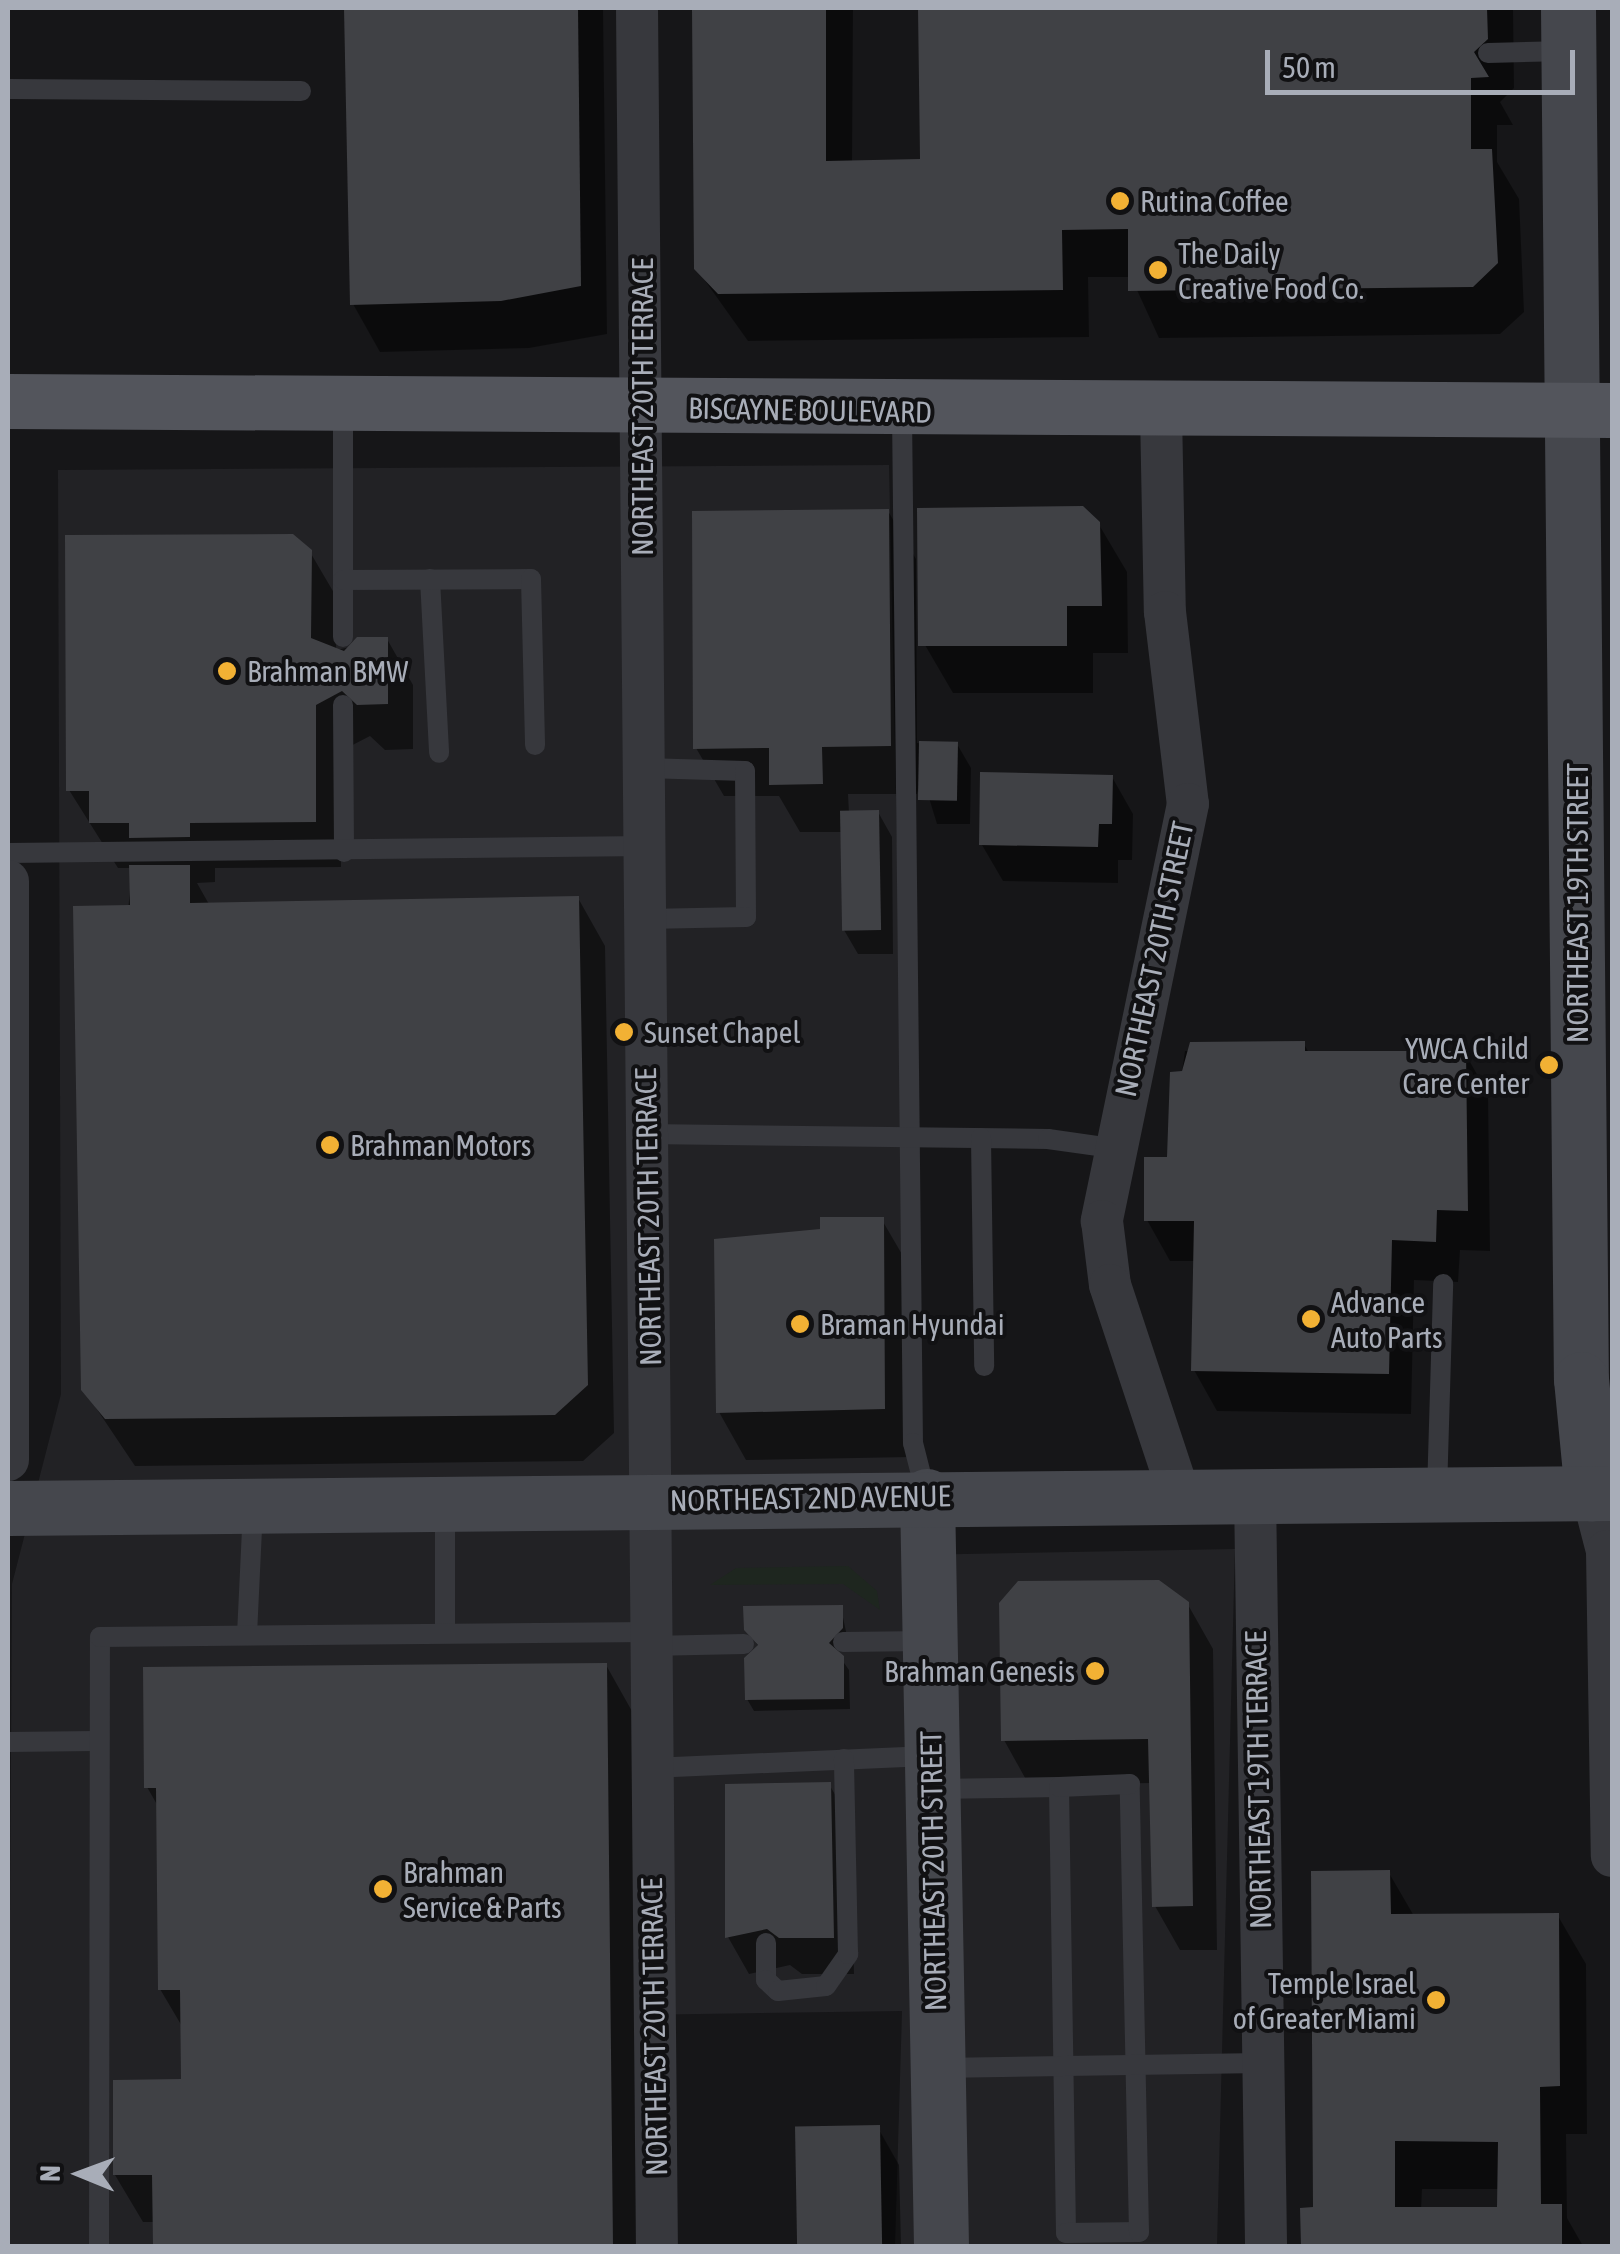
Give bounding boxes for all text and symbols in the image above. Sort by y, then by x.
scale bar [1270,30,1580,92]
text: 50 m [1282,50,1336,84]
place label: Rutina Coffee [1140,183,1289,219]
marker: Rutina Coffee [1109,190,1131,212]
place label: The Daily Creative Food Co. [1178,235,1364,306]
street label: NORTHEAST 20TH TERRACE [624,258,660,556]
marker: The Daily Creative Food Co. [1147,259,1169,281]
street label: BISCAYNE BOULEVARD [688,390,932,430]
place label: Brahman BMW [247,653,408,689]
marker: Brahman BMW [216,660,238,682]
street label: NORTHEAST 19TH STREET [1559,763,1595,1043]
street label: NORTHEAST 20TH STREET [1107,818,1201,1100]
place label: Sunset Chapel [644,1014,800,1050]
marker: Sunset Chapel [613,1021,635,1043]
place label: YWCA Child Care Center [1402,1030,1529,1100]
marker: YWCA Child Care Center [1538,1054,1560,1076]
street label: NORTHEAST 20TH TERRACE [627,1068,669,1366]
place label: Brahman Motors [350,1127,531,1163]
marker: Brahman Motors [319,1134,341,1156]
place label: Advance Auto Parts [1331,1284,1443,1354]
place label: Braman Hyundai [820,1306,1005,1342]
marker: Advance Auto Parts [1300,1308,1322,1330]
marker: Braman Hyundai [789,1313,811,1335]
street label: NORTHEAST 2ND AVENUE [669,1478,951,1518]
street label: NORTHEAST 19TH TERRACE [1237,1631,1279,1929]
place label: Brahman Genesis [884,1653,1075,1689]
marker: Brahman Genesis [1084,1660,1106,1682]
street label: NORTHEAST 20TH STREET [913,1730,953,2012]
place label: Brahman Service & Parts [403,1854,562,1924]
marker: Brahman Service & Parts [372,1878,394,1900]
street label: NORTHEAST 20TH TERRACE [633,1878,675,2176]
place label: Temple Israel of Greater Miami [1233,1965,1416,2036]
marker: Temple Israel of Greater Miami [1425,1989,1447,2011]
north arrow [30,2124,130,2224]
text: N [34,2165,66,2182]

